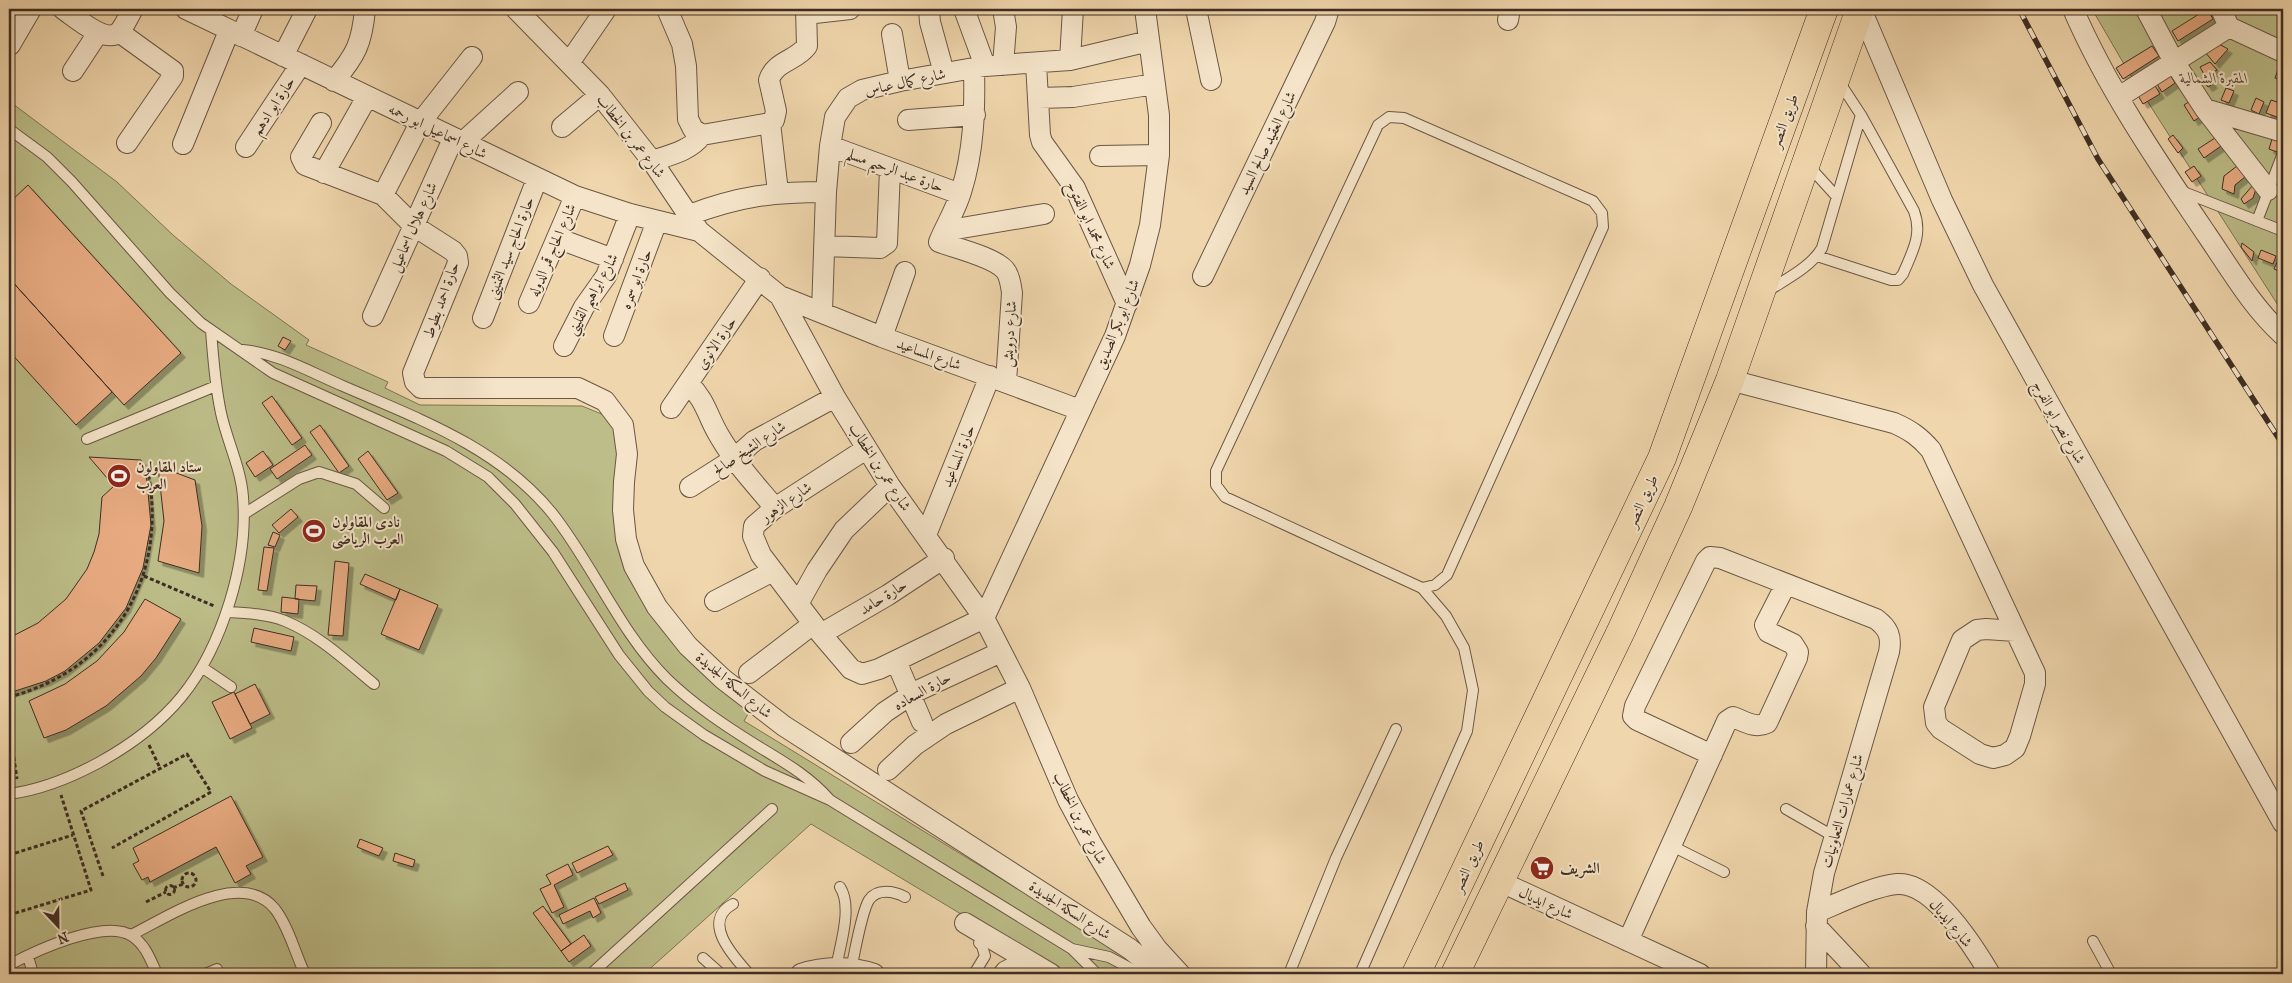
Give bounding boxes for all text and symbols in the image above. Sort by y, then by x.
street label: شارع كمال عباس [863,65,948,103]
park label: المقبرة الشمالية [2178,69,2248,87]
street label: حارة ابو ادهم [247,73,303,141]
street label: شارع العقيد صالح السيد [1234,88,1304,200]
street label: شارع عمر بن الخطاب [590,91,669,184]
street label: طريق النصر [1765,92,1803,153]
street label: شارع اسماعيل ابو رحمه [384,99,490,166]
street label: حارة عبد الرحيم مسلم [842,144,946,202]
street label: شارع محمد ابو الفتوح [1059,178,1119,274]
street label: شارع هلال اسماعيل [385,179,444,276]
street label: حارة الحاج سيد الثمنينى [482,194,541,303]
street label: شارع الحاج قمر الدوله [524,201,583,301]
street label: حارة ابو سمره [616,246,657,312]
street label: شارع ابراهيم القليني [562,250,627,341]
street label: حارة احمد بطوط [419,259,463,341]
street label: شارع ابو بكر الصديق [1091,276,1147,373]
street label: شارع درويش [998,300,1024,368]
street label: حارة الانوى [692,313,740,373]
street label: شارع المساعيد [893,334,964,378]
street label: شارع نصر ابو الفرج [2025,377,2089,469]
street label: شارع الشيخ صالح [709,417,792,483]
street label: شارع عمر بن الخطاب [842,420,915,516]
street label: حارة المساعيد [937,422,979,490]
place label: ستاد المقاولون العرب [136,458,202,494]
sports icon: ستاد المقاولون العرب [106,463,132,489]
street label: طريق النصر [1621,472,1663,532]
street label: شارع الزهور [755,478,817,530]
place label: نادى المقاولون العرب الرياضى [332,513,404,550]
sports icon: نادى المقاولون العرب الرياضى [301,518,327,544]
street label: حارة حامد [856,575,910,619]
street label: شارع السكة الجديدة [690,648,776,725]
street label: حارة السعاده [890,668,954,714]
street label: شارع عمارات التعاونيات [1817,752,1871,871]
street label: شارع عمر بن الخطاب [1046,769,1111,869]
street label: طريق النصر [1447,837,1489,897]
supermarket icon: الشريف [1529,855,1555,881]
place label: الشريف [1560,859,1600,879]
street label: شارع السكة الجديدة [1024,877,1114,946]
street label: شارع ايديال [1514,883,1576,927]
street label: شارع ايديال [1923,895,1976,953]
north arrow [32,900,82,950]
text: N [54,928,71,948]

